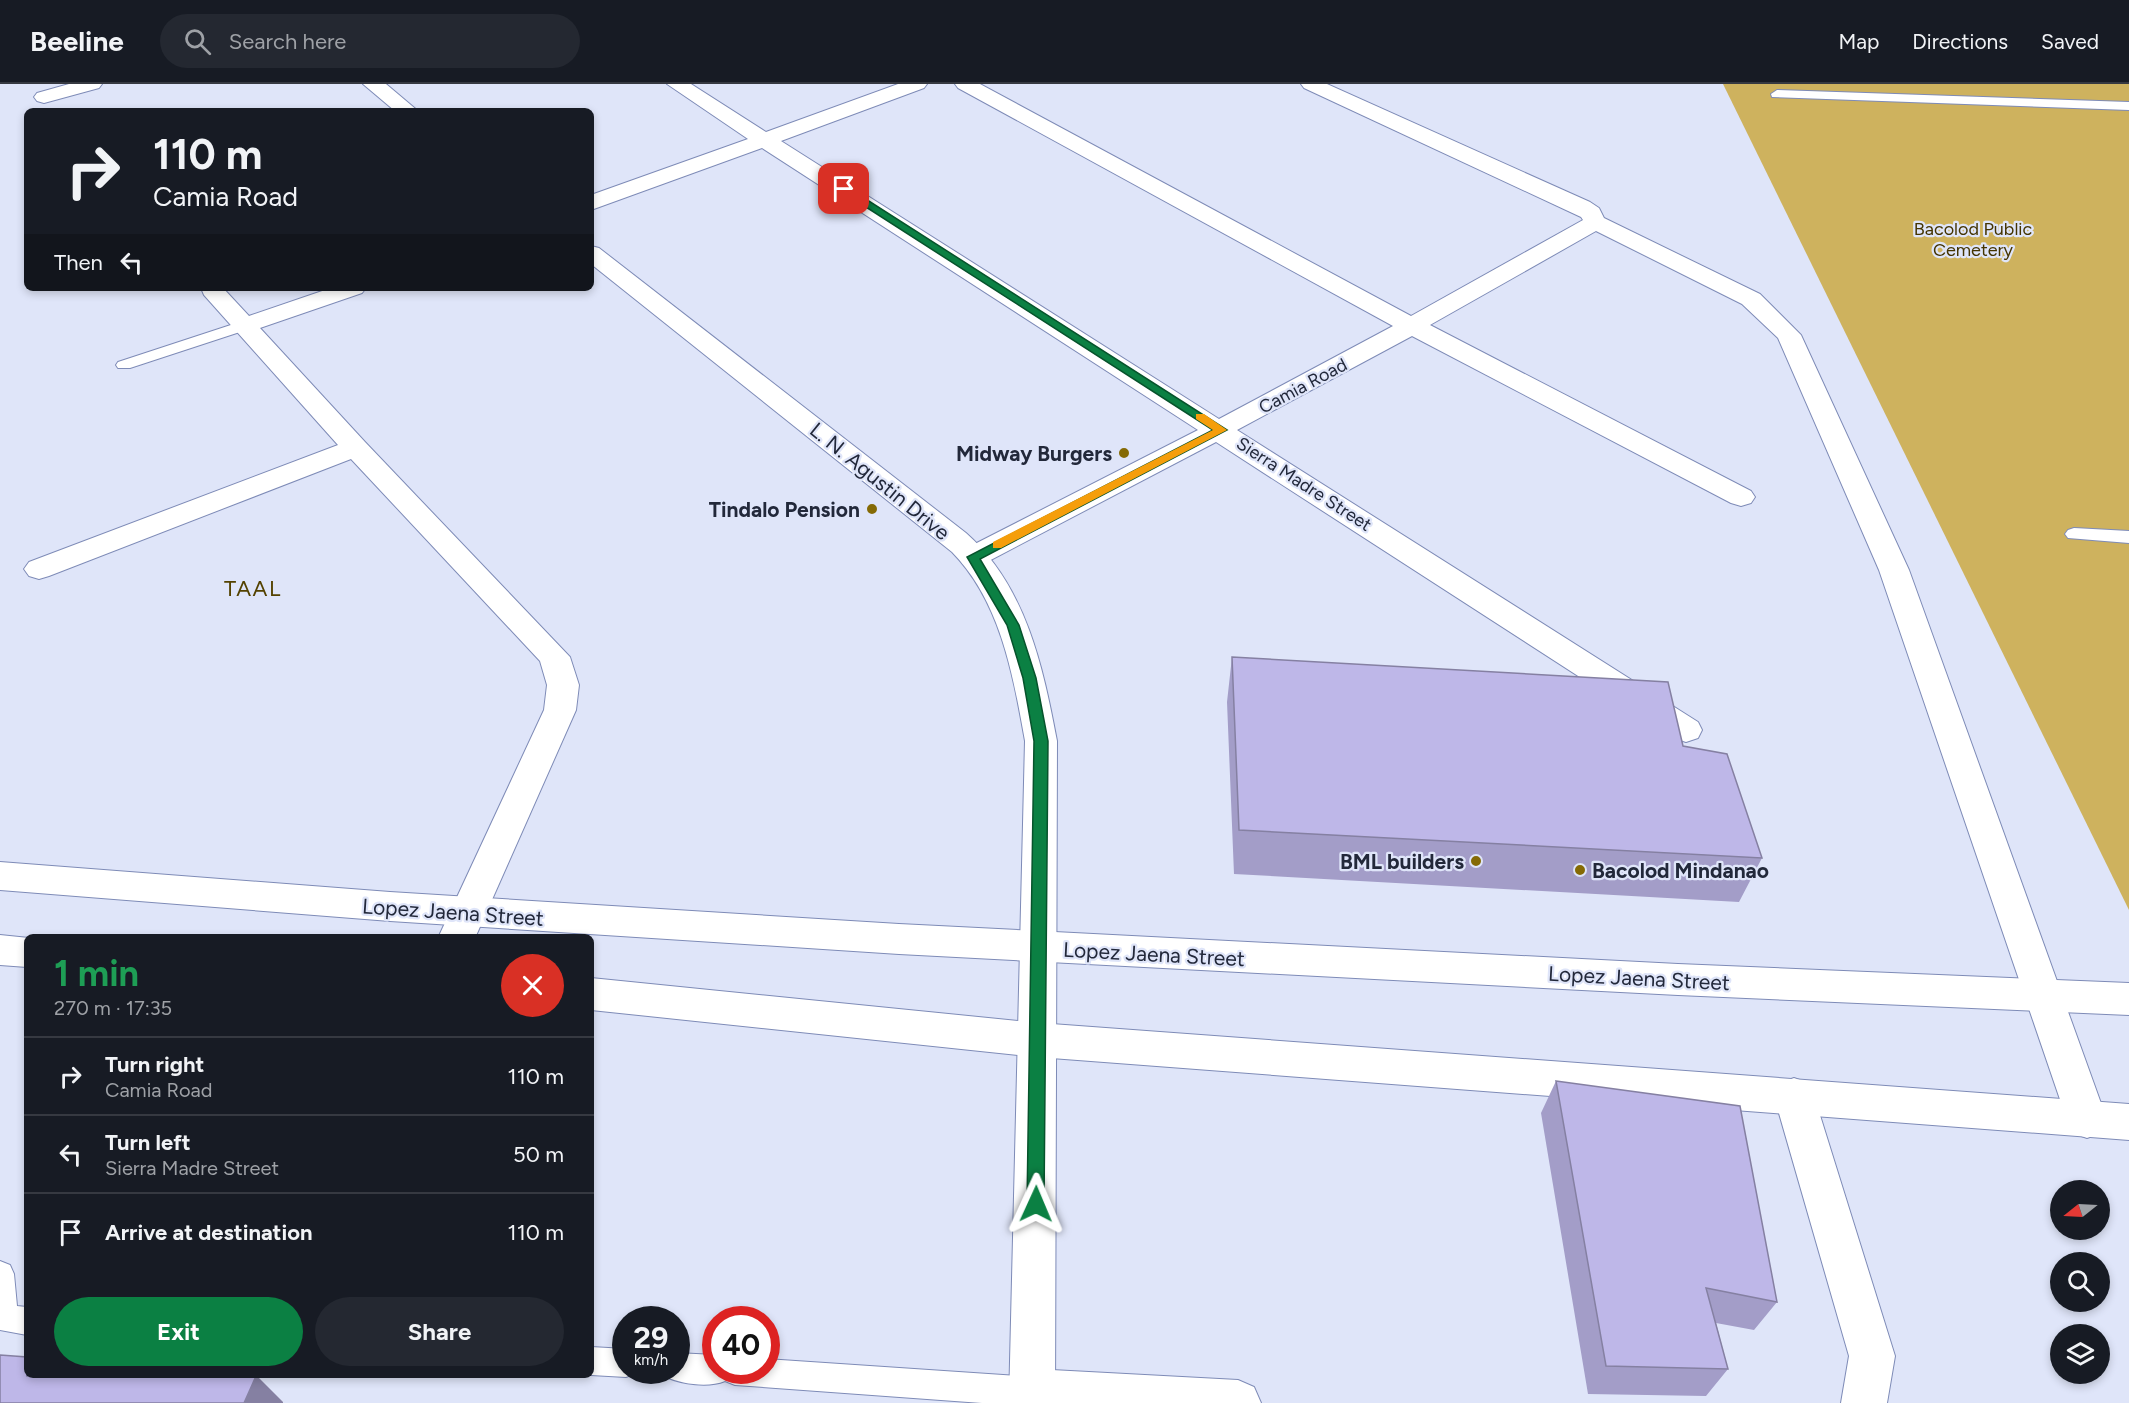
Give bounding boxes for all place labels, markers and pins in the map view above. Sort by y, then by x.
pin [818,163,869,214]
place label: Midway Burgers [956,441,1112,466]
marker: Midway Burgers [1117,446,1131,460]
place label: Tindalo Pension [709,497,860,522]
marker: Tindalo Pension [865,502,879,516]
place label: BML builders [1340,849,1464,874]
marker: BML builders [1469,854,1483,868]
place label: Bacolod Mindanao [1592,858,1769,883]
marker: Bacolod Mindanao [1573,863,1587,877]

